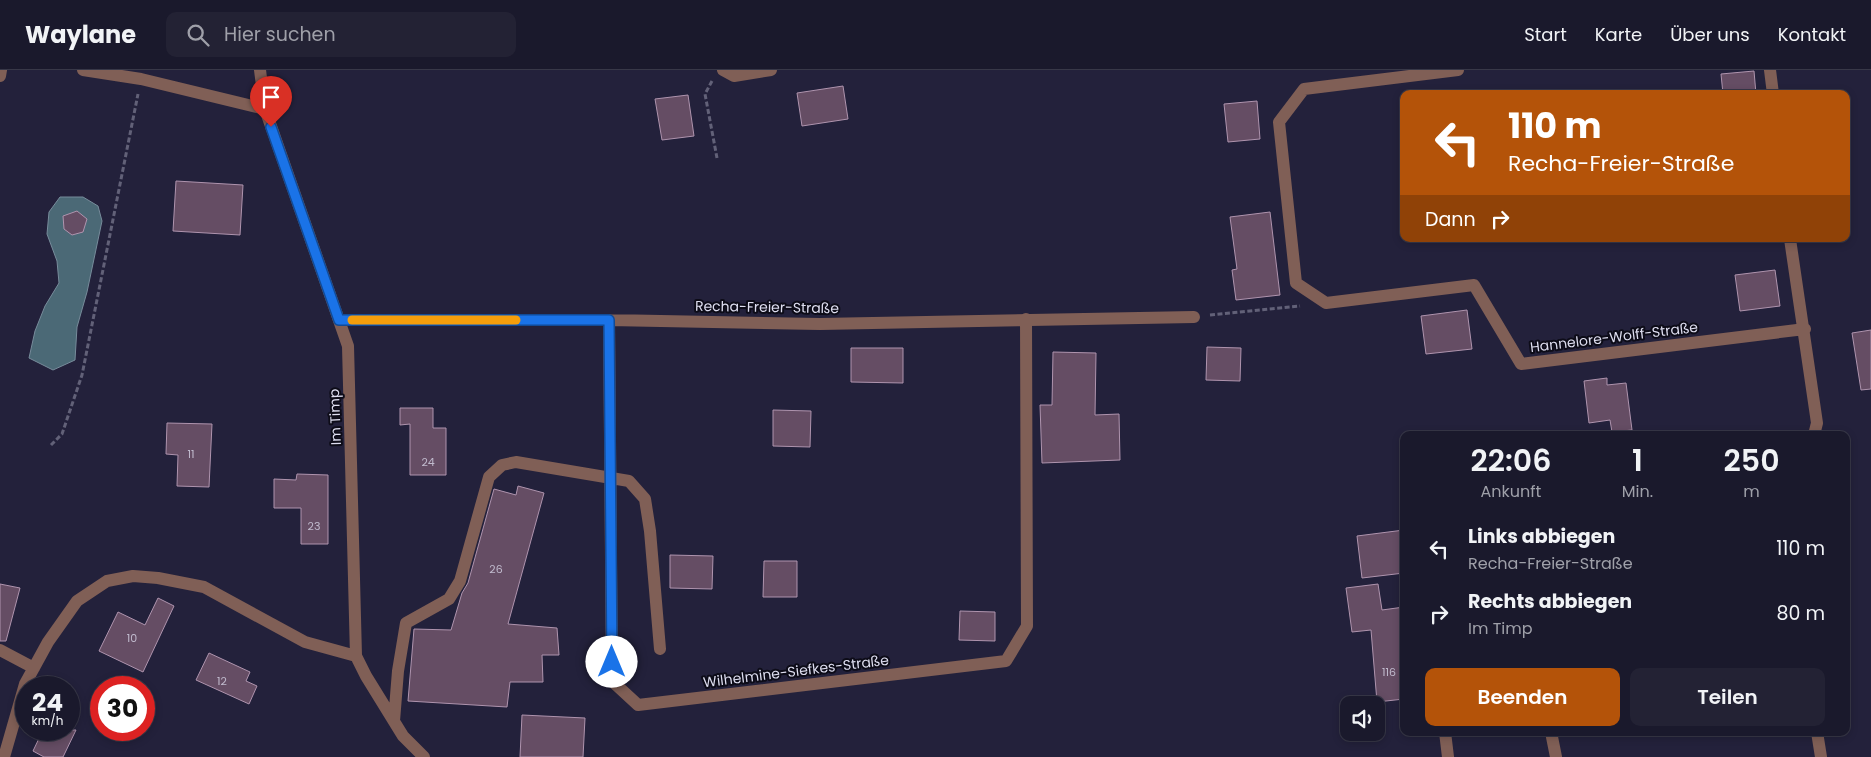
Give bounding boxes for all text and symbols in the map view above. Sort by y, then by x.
search box [166,12,516,57]
text: Waylane [25,18,136,51]
icon: search [184,21,212,49]
text: Hier suchen [224,21,336,48]
text: Start [1524,22,1567,47]
text: Karte [1595,22,1642,47]
text: Über uns [1670,22,1750,47]
text: Kontakt [1778,22,1846,47]
pin [250,76,292,127]
icon: arrive [257,83,285,111]
text: 110 m [1508,101,1602,150]
icon: left [1425,110,1490,175]
text: Recha-Freier-Straße [1508,148,1734,179]
icon: right [1486,205,1514,233]
text: Dann [1425,206,1476,233]
street label: Recha-Freier-Straße [695,296,840,318]
street label: Hannelore-Wolff-Straße [1529,317,1699,357]
street label: Im Timp [324,388,346,446]
text: 22:06 [1470,439,1551,482]
text: 1 [1632,439,1643,482]
text: 250 [1724,439,1780,482]
house number: 11 [187,446,195,462]
house number: 24 [421,454,435,470]
text: Ankunft [1480,480,1541,503]
text: Min. [1622,480,1653,503]
text: m [1743,480,1760,503]
house number: 23 [308,518,320,534]
text: Links abbiegen [1468,523,1615,550]
icon: left [1425,535,1453,563]
text: 110 m [1776,535,1825,562]
text: Recha-Freier-Straße [1468,552,1633,575]
house number: 26 [489,561,503,577]
text: Rechts abbiegen [1468,588,1632,615]
icon: right [1425,600,1453,628]
text: 80 m [1776,600,1825,627]
text: Im Timp [1468,617,1533,640]
house number: 10 [127,630,137,646]
position arrow [585,635,637,687]
street label: Wilhelmine-Siefkes-Straße [702,650,890,692]
house number: 116 [1382,664,1396,680]
button: Beenden [1425,668,1620,726]
button: Teilen [1630,668,1825,726]
house number: 12 [217,673,227,689]
speed limit sign: 30 [90,676,155,741]
text: 24 [32,685,63,720]
map controls [1340,696,1385,741]
button: sound [1340,696,1385,741]
text: km/h [32,712,63,729]

